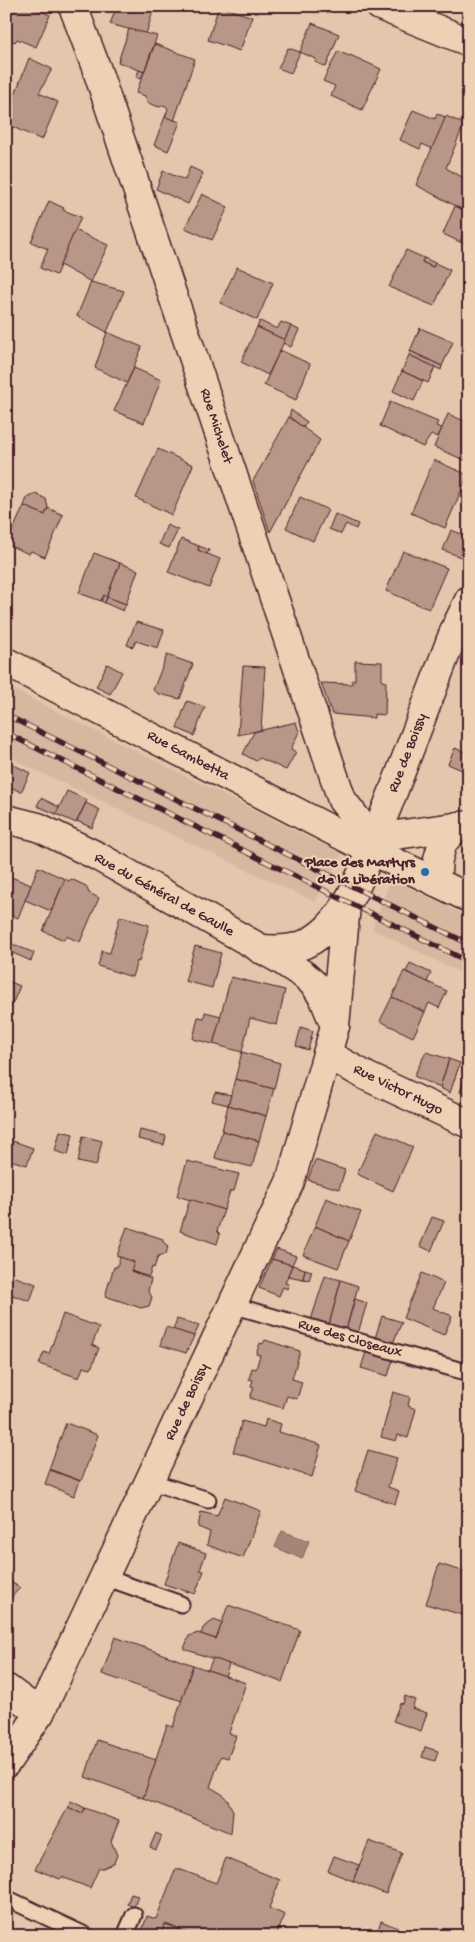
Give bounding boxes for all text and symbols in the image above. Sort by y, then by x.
street label: Rue Michelet [195,386,237,468]
street label: Rue de Boissy [385,710,432,795]
street label: Rue Gambetta [144,727,233,786]
street label: Rue du Général de Gaulle [91,849,237,941]
place label: Place des Martyrs de la Libération [304,854,416,889]
marker: Place des Martyrs de la Libération [419,866,431,878]
street label: Rue Victor Hugo [350,1061,446,1120]
street label: Rue des Closeaux [296,1316,404,1363]
street label: Rue de Boissy [161,1360,213,1444]

